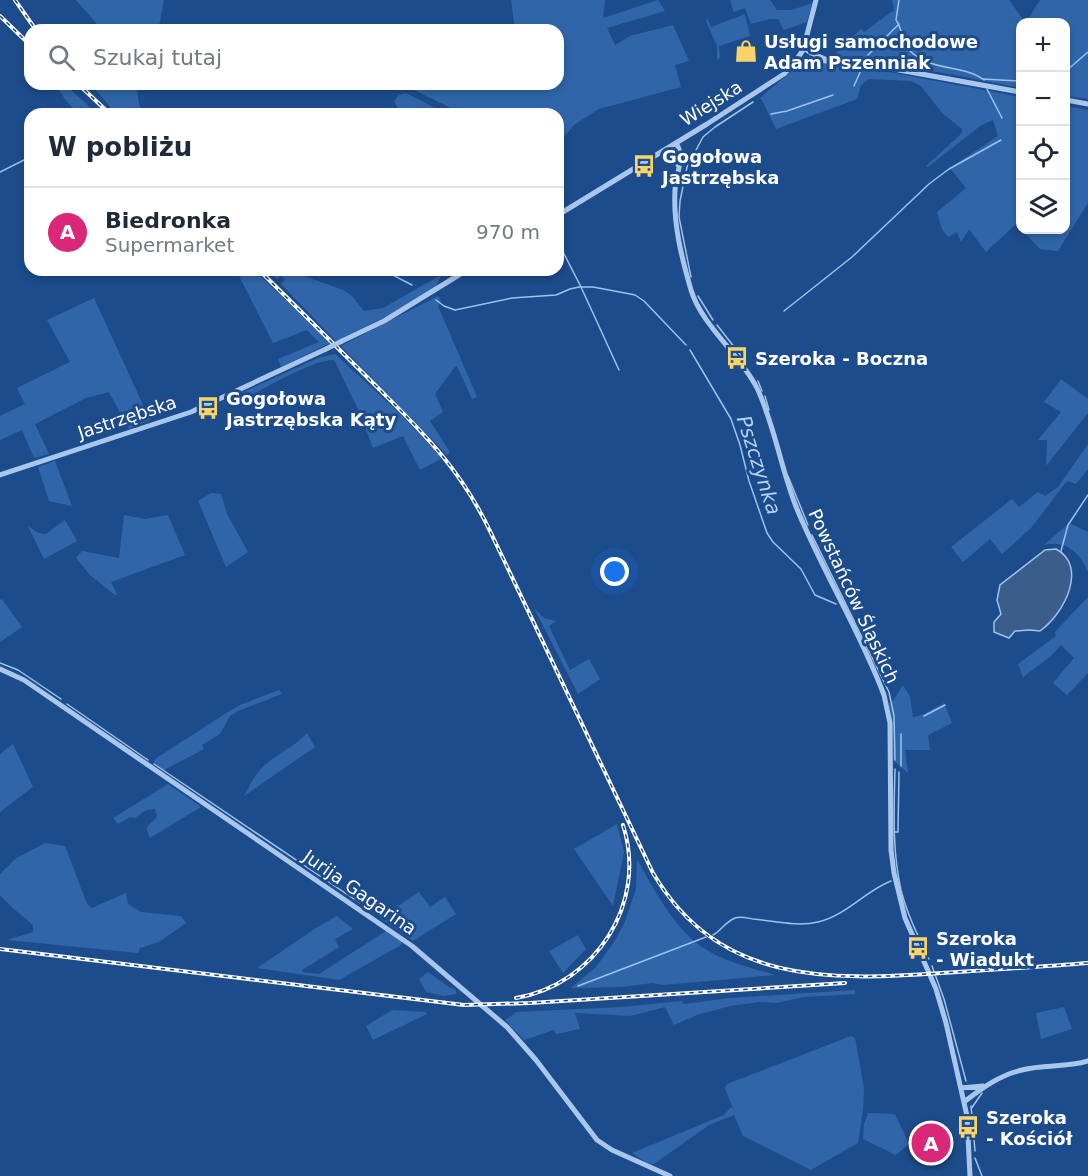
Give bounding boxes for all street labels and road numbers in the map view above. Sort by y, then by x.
street label: Wiejska [676,76,746,130]
street label: Jastrzębska [74,391,179,443]
street label: Powstańców Śląskich [804,506,904,686]
street label: Jurija Gagarina [299,845,421,939]

